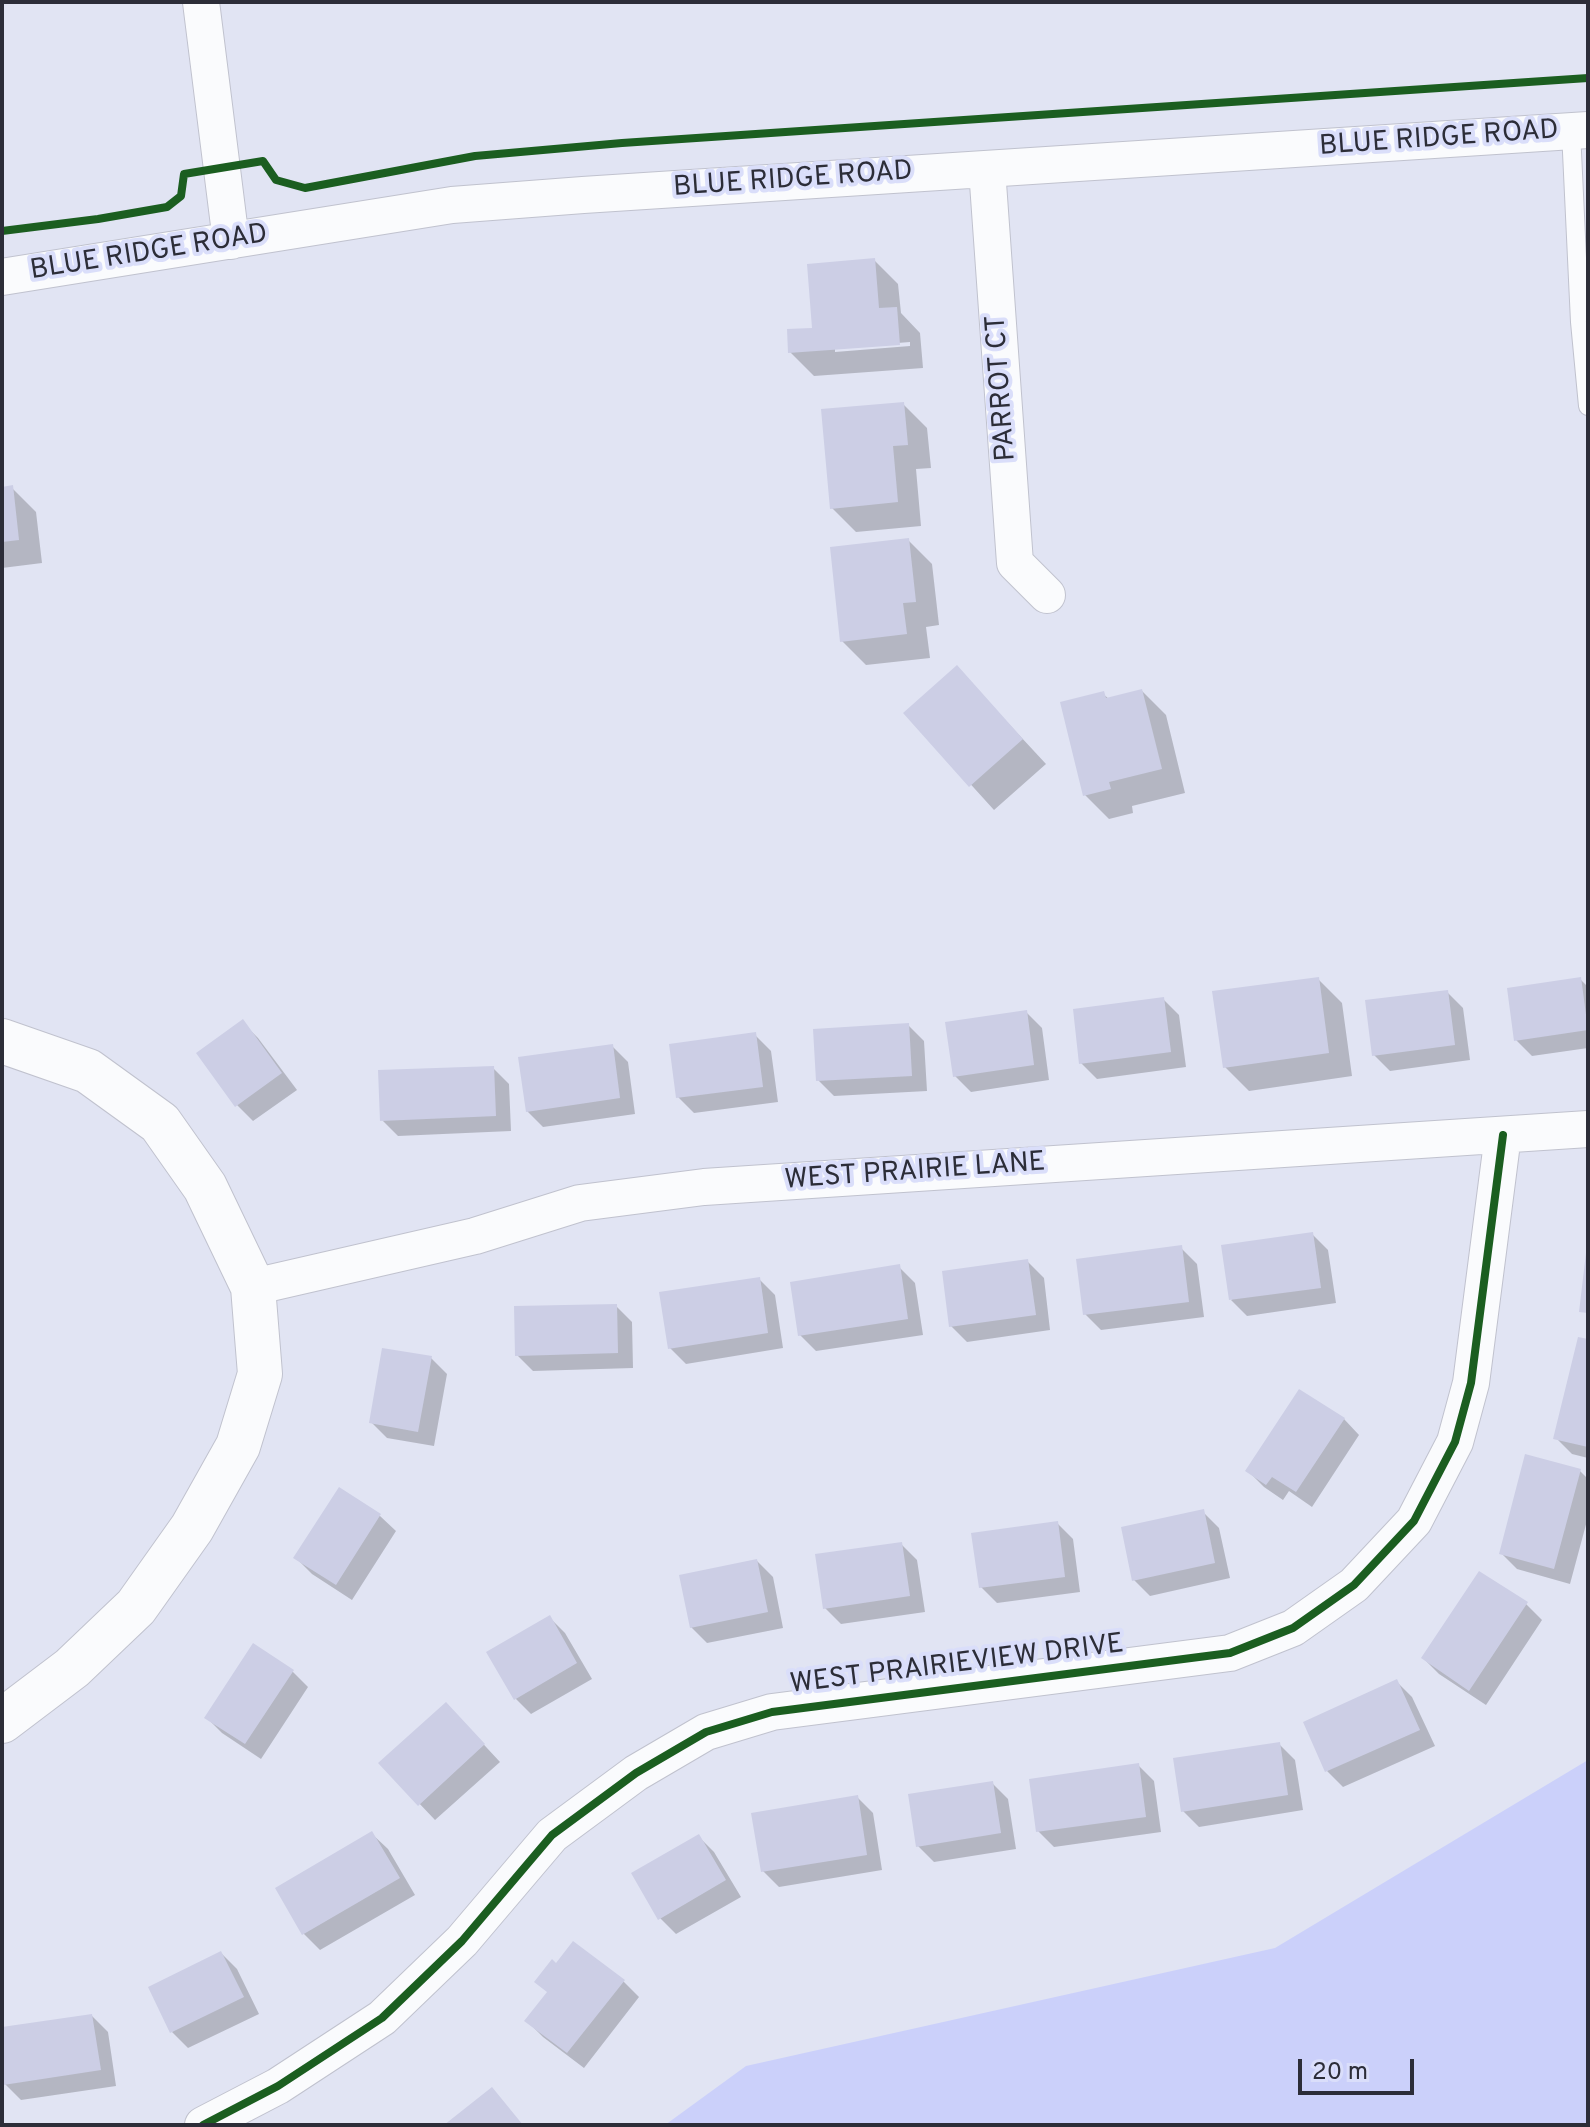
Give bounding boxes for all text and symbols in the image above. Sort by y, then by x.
street label: BLUE RIDGE ROAD [1318,115,1560,165]
street label: BLUE RIDGE ROAD [672,156,914,206]
street label: BLUE RIDGE ROAD [28,219,270,289]
street label: PARROT CT [981,314,1025,462]
street label: WEST PRAIRIE LANE [783,1147,1047,1199]
street label: WEST PRAIRIEVIEW DRIVE [788,1629,1126,1703]
scale bar [1302,2043,1418,2093]
text: 20 m [1312,2058,1368,2088]

